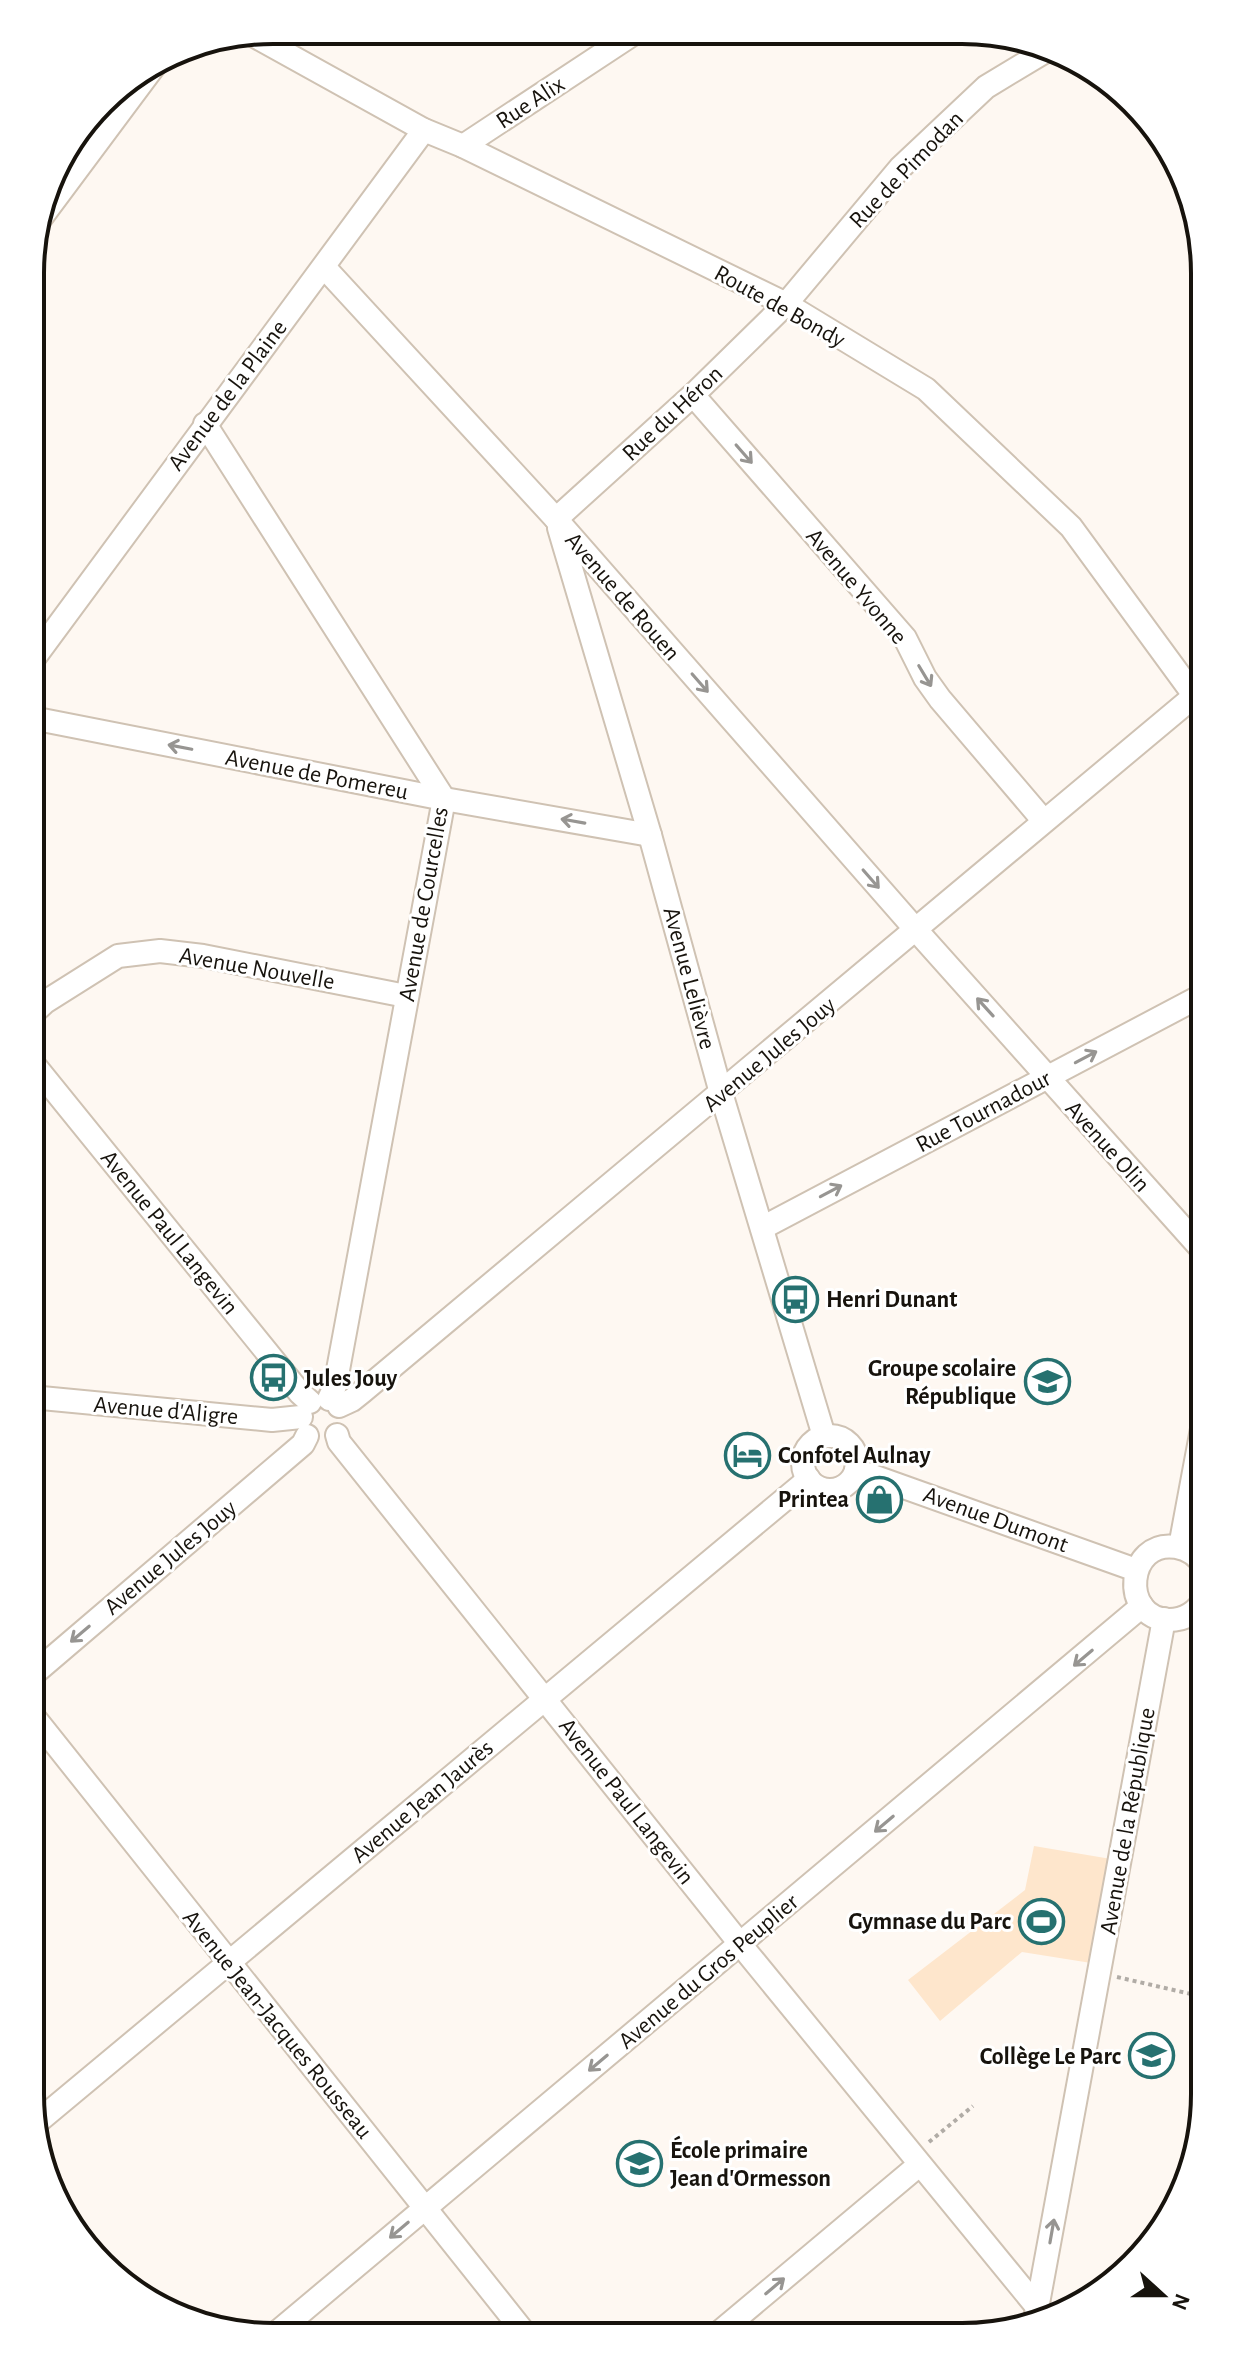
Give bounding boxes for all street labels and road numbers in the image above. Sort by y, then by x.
street label: Rue Alix [492,72,569,134]
street label: Rue de Pimodan [845,107,968,233]
street label: Route de Bondy [710,261,849,353]
street label: Avenue de la Plaine [164,316,292,475]
street label: Rue du Héron [618,362,727,466]
street label: Avenue Yvonne [801,524,911,649]
street label: Avenue de Rouen [560,528,684,665]
street label: Avenue de Pomereu [223,745,410,804]
street label: Avenue de Courcelles [395,805,453,1003]
street label: Avenue Lelièvre [658,904,720,1052]
street label: Avenue Nouvelle [177,944,336,994]
street label: Avenue Jules Jouy [699,993,840,1117]
street label: Rue Tournadour [912,1066,1055,1158]
street label: Avenue Olin [1060,1097,1154,1197]
street label: Avenue Paul Langevin [96,1146,243,1319]
street label: Avenue d'Aligre [93,1393,239,1429]
street label: Avenue Dumont [920,1483,1072,1557]
street label: Avenue Jules Jouy [100,1496,241,1620]
street label: Avenue de la République [1096,1706,1160,1936]
street label: Avenue Paul Langevin [554,1714,698,1889]
street label: Avenue Jean Jaurès [347,1736,498,1868]
street label: Avenue du Gros Peuplier [614,1890,803,2054]
street label: Avenue Jean-Jacques Rousseau [178,1906,377,2143]

